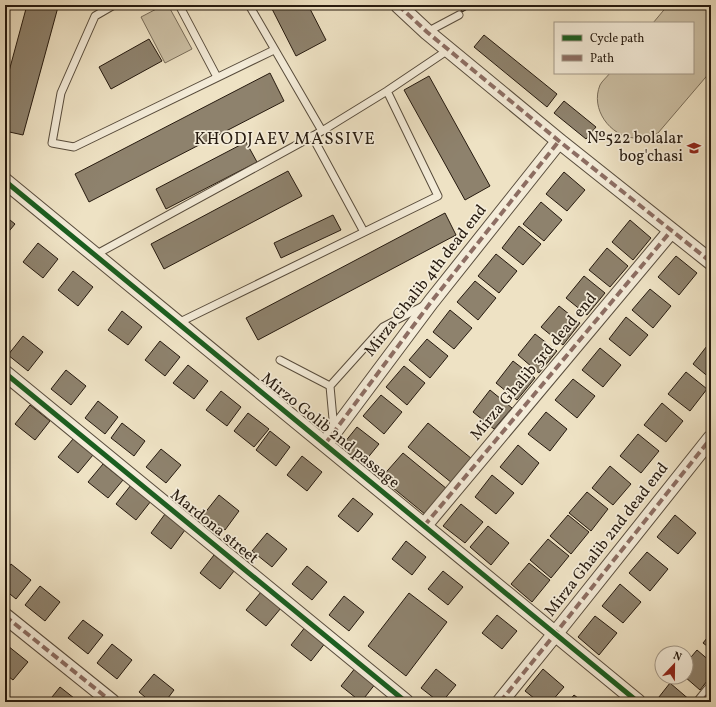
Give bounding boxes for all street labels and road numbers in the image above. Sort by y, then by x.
street label: Mirza Ghalib 4th dead end [360,200,492,362]
street label: Mirza Ghalib 3rd dead end [466,289,602,445]
street label: Mirzo Golib 2nd passage [256,368,404,494]
street label: Mirza Ghalib 2nd dead end [540,458,674,622]
street label: Mardona street [165,485,263,570]

